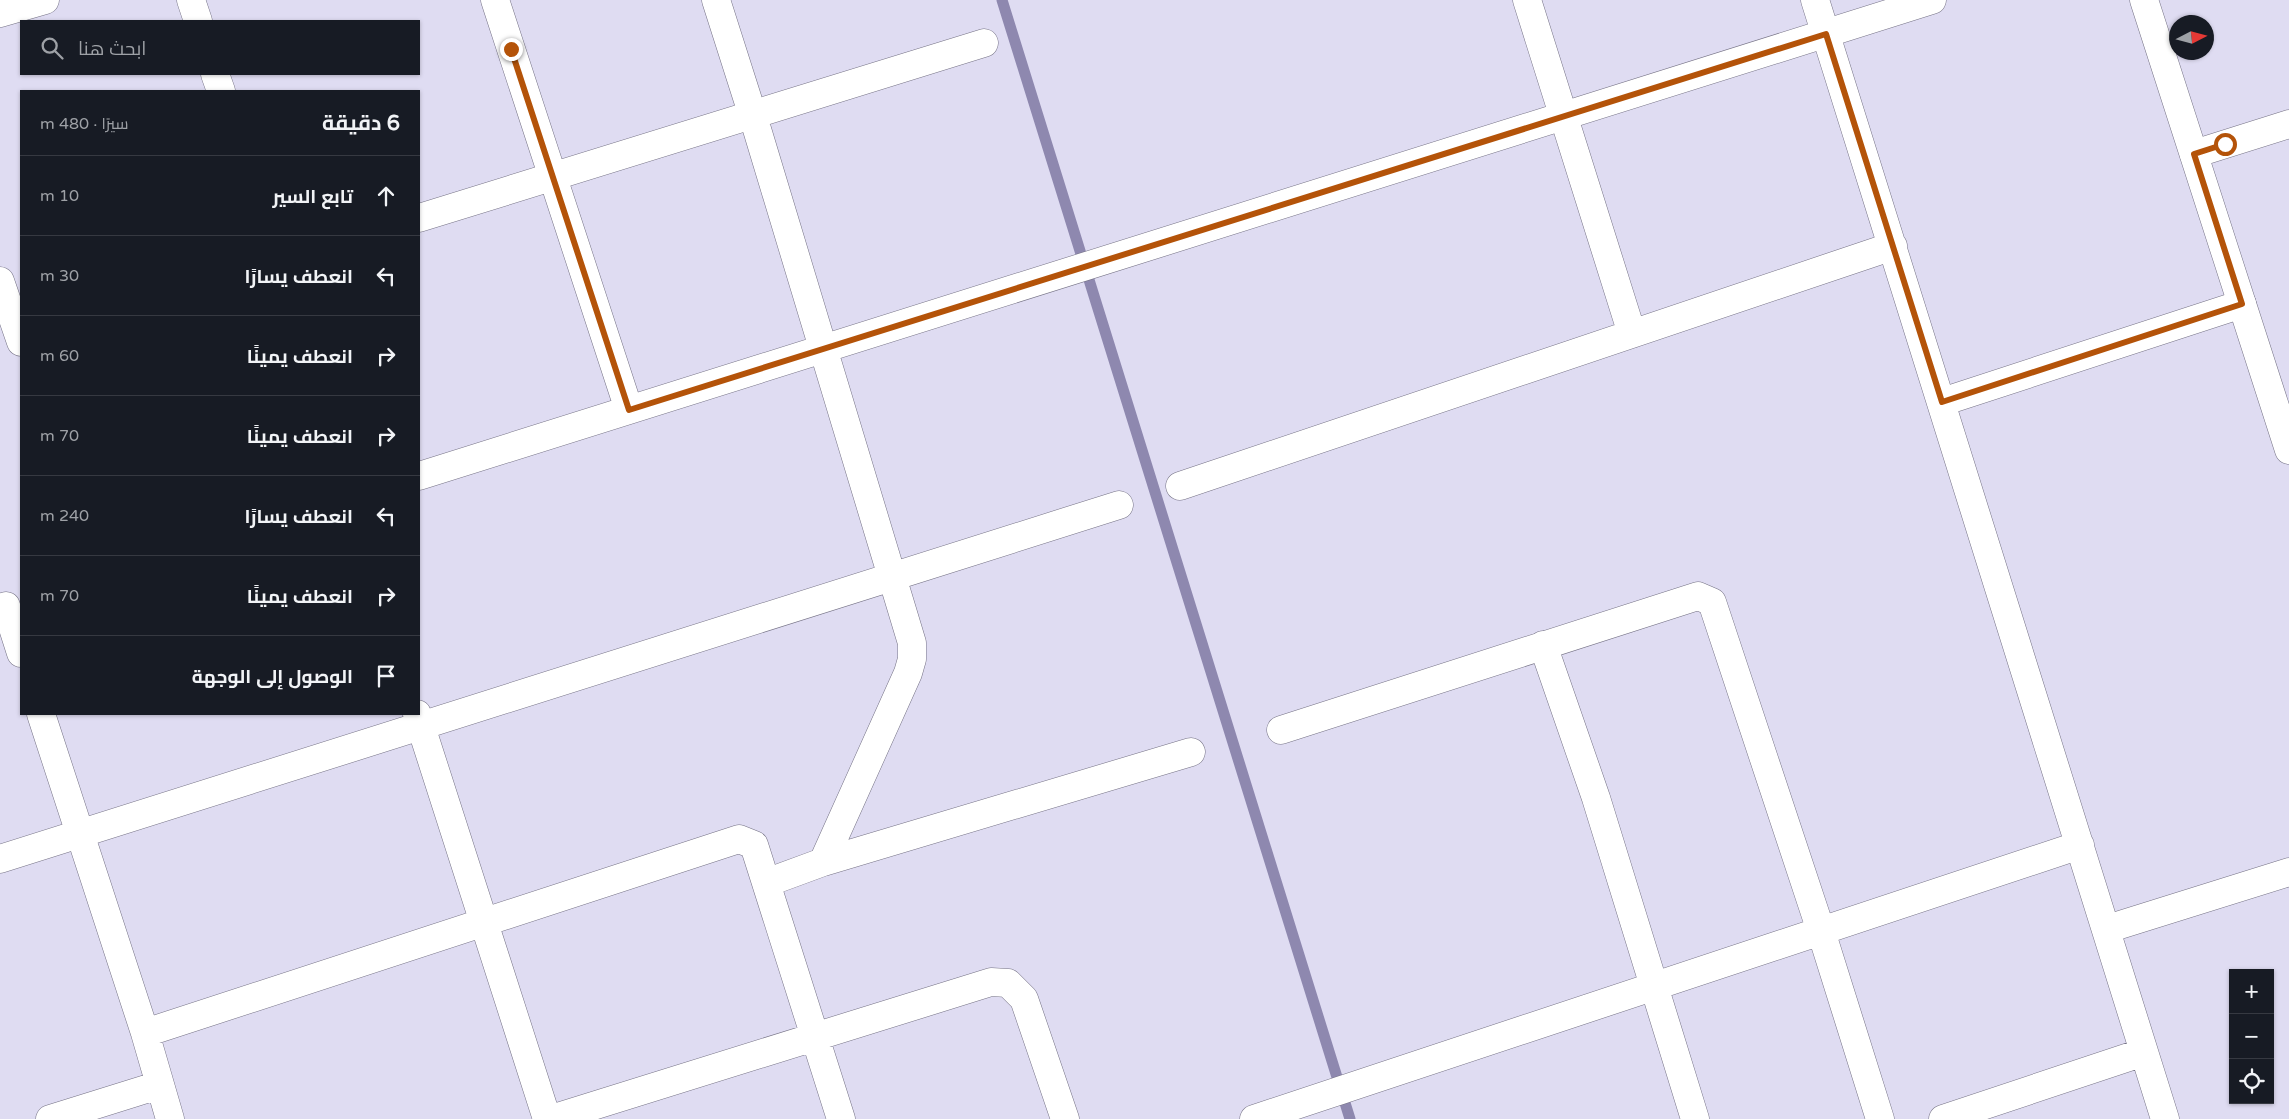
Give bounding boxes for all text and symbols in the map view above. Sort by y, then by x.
north arrow [2169,15,2214,60]
search box [20,20,420,75]
icon: search [38,34,66,62]
text: ابحث هنا [78,38,146,60]
route end [500,38,523,61]
text: 6 دقيقة [322,111,400,136]
text: سيرًا · 480 m [40,114,129,134]
route start [2214,133,2237,156]
icon: ahead [372,182,400,210]
text: 10 m [40,186,79,206]
text: تابع السير [273,186,353,208]
icon: left [372,262,400,290]
text: 30 m [40,266,79,286]
text: انعطف يسارًا [244,266,353,288]
icon: right [372,342,400,370]
text: 60 m [40,346,79,366]
text: انعطف يمينًا [247,346,353,368]
icon: right [372,422,400,450]
text: 70 m [40,426,79,446]
text: انعطف يمينًا [247,426,353,448]
icon: left [372,502,400,530]
text: 240 m [40,506,89,526]
text: انعطف يسارًا [244,506,353,528]
icon: right [372,582,400,610]
text: 70 m [40,586,79,606]
text: انعطف يمينًا [247,586,353,608]
icon: arrive [372,662,400,690]
text: الوصول إلى الوجهة [192,666,353,688]
map controls [2229,969,2274,1104]
button: + [2229,969,2274,1014]
button: − [2229,1014,2274,1059]
button: locate [2229,1059,2274,1104]

